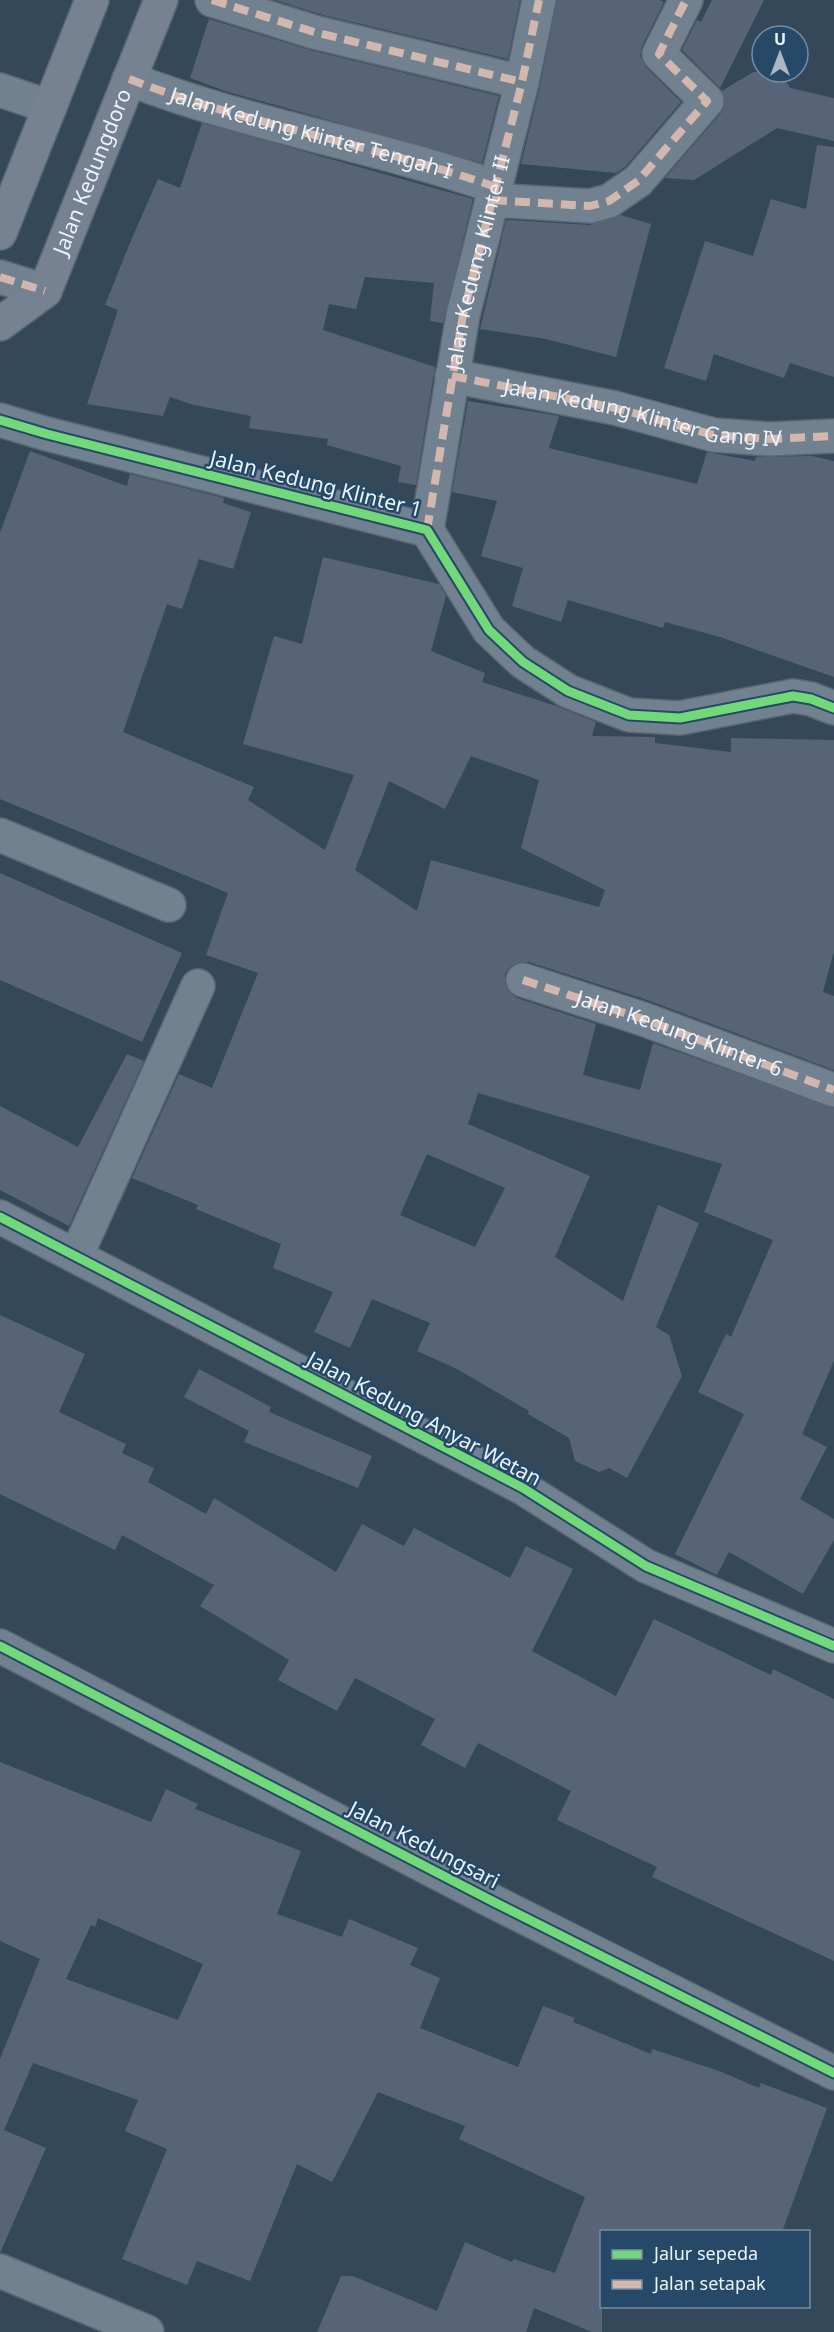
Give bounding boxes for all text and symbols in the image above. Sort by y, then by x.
north arrow [750,24,810,84]
text: U [774,28,786,50]
street label: Jalan Kedung Klinter Tengah I [165,79,455,185]
street label: Jalan Kedungdoro [45,84,137,261]
street label: Jalan Kedung Klinter II [439,152,516,374]
street label: Jalan Kedung Klinter Gang IV [500,371,783,452]
street label: Jalan Kedung Klinter 1 [205,443,425,523]
street label: Jalan Kedung Klinter 6 [570,982,787,1083]
street label: Jalan Kedung Anyar Wetan [301,1343,547,1492]
street label: Jalan Kedungsari [342,1793,505,1894]
legend [600,2230,810,2308]
text: Jalur sepeda [652,2241,758,2265]
text: Jalan setapak [652,2271,766,2295]

